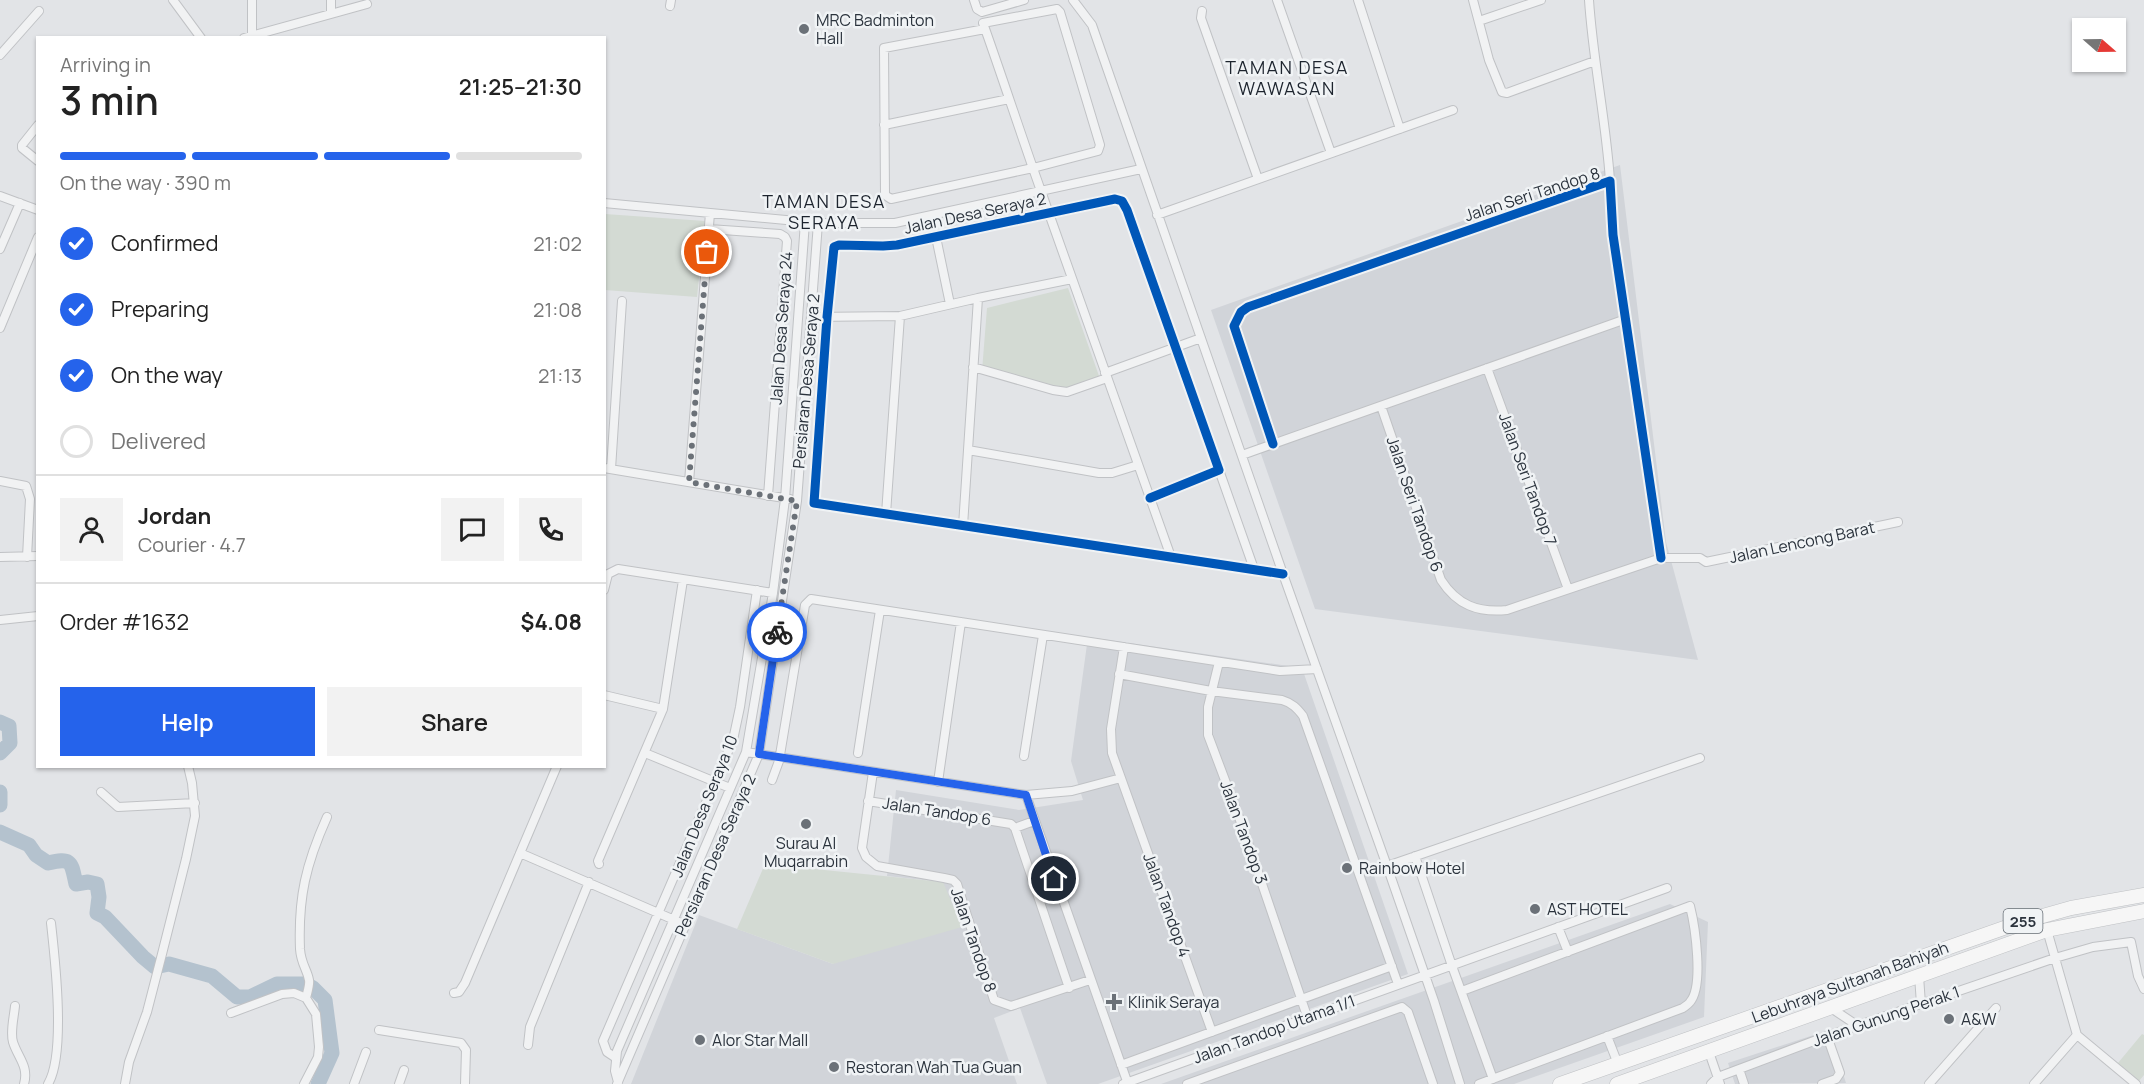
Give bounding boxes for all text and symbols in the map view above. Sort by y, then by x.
place label: MRC Badminton Hall [816,9,934,49]
north arrow [2072,18,2126,72]
map controls [2072,18,2126,72]
marker: MRC Badminton Hall [797,22,811,36]
text: Arriving in [60,51,151,78]
district label: TAMAN DESA WAWASAN [1225,55,1349,100]
text: 21:25–21:30 [459,72,582,102]
text: 3 min [60,73,159,127]
street label: Jalan Seri Tandop 8 [1461,162,1603,226]
text: On the way · 390 m [60,169,231,196]
street label: Jalan Desa Seraya 2 [902,187,1048,239]
district label: TAMAN DESA SERAYA [762,189,886,234]
pin [681,226,732,277]
icon: check [60,227,93,260]
text: Confirmed [111,228,219,258]
text: 21:02 [533,230,582,257]
icon: bag [690,235,723,268]
street label: Jalan Desa Seraya 24 [765,251,797,405]
icon: check [60,293,93,326]
street label: Persiaran Desa Seraya 2 [787,293,825,469]
text: Preparing [111,294,209,324]
text: 21:08 [533,296,582,323]
icon: check [60,359,93,392]
text: On the way [111,360,223,390]
text: 21:13 [538,362,582,389]
street label: Jalan Seri Tandop 7 [1494,409,1562,549]
text: Delivered [111,426,206,456]
street label: Jalan Seri Tandop 6 [1382,433,1448,575]
button: person [60,498,123,561]
button: chat [441,498,504,561]
button: phone [519,498,582,561]
text: Jordan [138,501,211,531]
street label: Jalan Lencong Barat [1727,516,1877,568]
text: Courier · 4.7 [138,531,246,558]
courier [747,602,807,662]
text: Order #1632 [60,607,189,637]
text: $4.08 [521,607,582,637]
icon: bike [761,616,794,649]
button: Help [60,687,315,756]
button: Share [327,687,582,756]
street label: Jalan Desa Seraya 10 [665,732,743,880]
street label: Persiaran Desa Seraya 2 [669,770,761,940]
street label: Jalan Tandop 3 [1215,777,1273,887]
street label: Jalan Tandop 6 [881,792,993,830]
marker: Surau Al Muqarrabin [799,817,813,831]
place label: Surau Al Muqarrabin [764,832,848,872]
street label: Jalan Tandop 4 [1138,850,1196,960]
pin [1028,853,1079,904]
place label: Rainbow Hotel [1359,857,1465,879]
marker: Rainbow Hotel [1340,861,1354,875]
icon: home [1037,862,1070,895]
street label: Jalan Tandop 8 [946,885,1002,995]
place label: AST HOTEL [1547,898,1628,920]
marker: AST HOTEL [1528,902,1542,916]
road number: 255 [2004,909,2042,933]
street label: Lebuhraya Sultanah Bahiyah [1749,936,1951,1028]
street label: Jalan Gunung Perak 1 [1809,980,1963,1052]
street label: Jalan Tandop Utama 1/1 [1190,989,1358,1069]
place label: Klinik Seraya [1128,991,1219,1013]
marker: Klinik Seraya [1105,993,1123,1011]
place label: A&W [1961,1008,1997,1030]
marker: A&W [1942,1012,1956,1026]
place label: Alor Star Mall [712,1029,808,1051]
marker: Alor Star Mall [693,1033,707,1047]
place label: Restoran Wah Tua Guan [846,1056,1022,1078]
marker: Restoran Wah Tua Guan [827,1060,841,1074]

